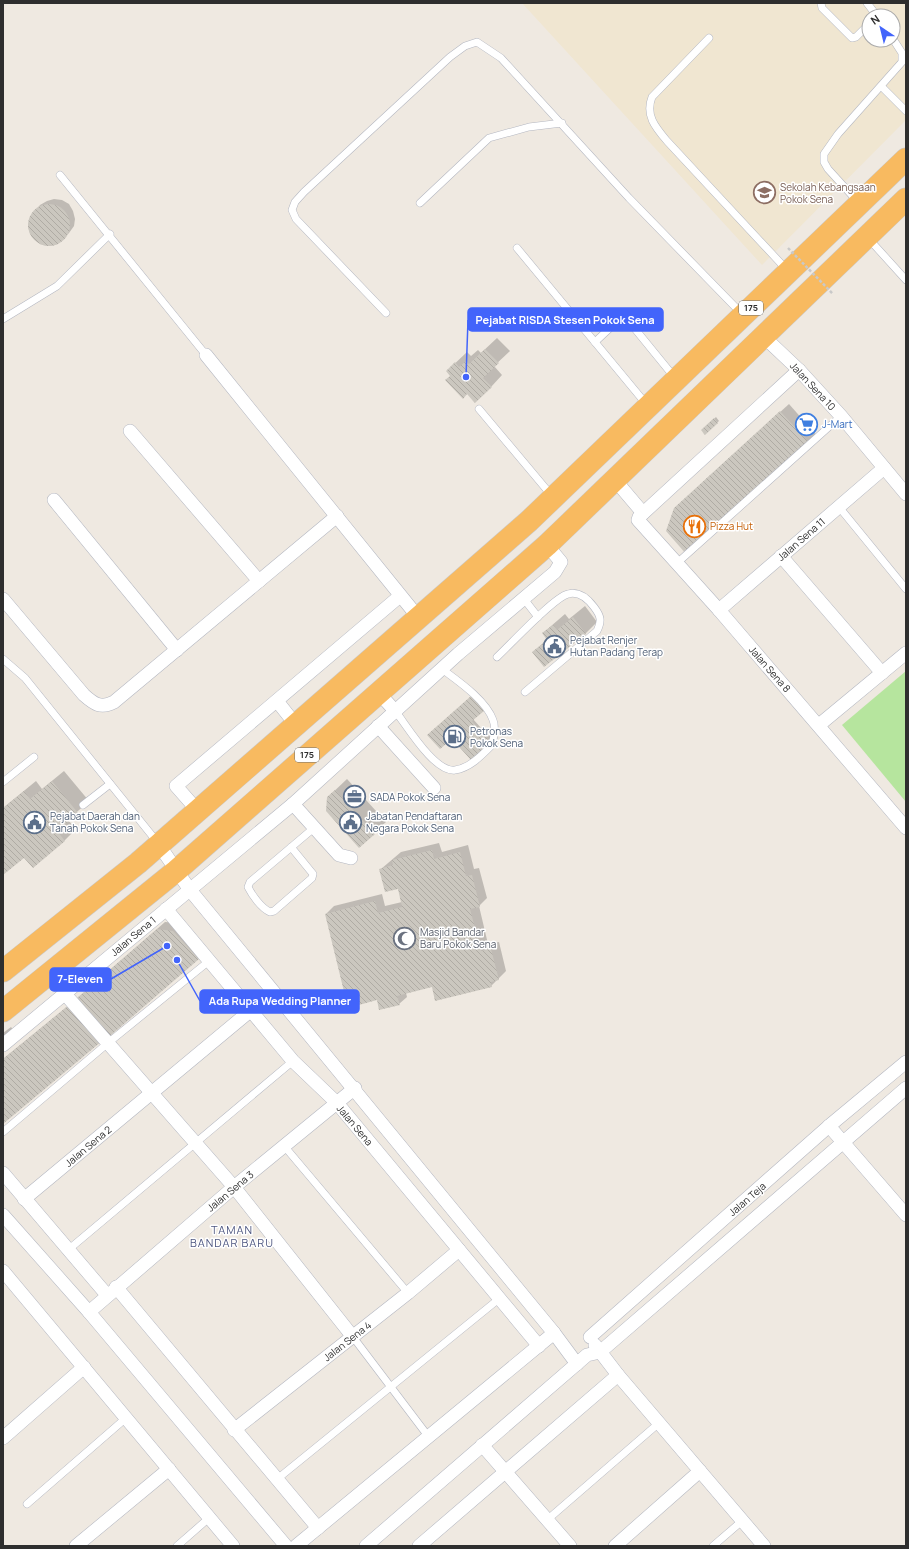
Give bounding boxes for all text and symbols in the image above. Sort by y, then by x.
north arrow [861,8,901,48]
text: N [867,11,883,28]
school or university icon: Sekolah Kebangsaan Pokok Sena [752,180,778,206]
place label: Sekolah Kebangsaan Pokok Sena [780,180,876,206]
road number: 175 [739,301,763,315]
callout: Pejabat RISDA Stesen Pokok Sena [468,308,663,331]
text: Pejabat RISDA Stesen Pokok Sena [476,312,654,327]
street label: Jalan Sena 10 [787,359,839,413]
supermarket icon: J-Mart [794,411,820,437]
place label: J-Mart [822,417,852,431]
restaurant icon: Pizza Hut [681,513,707,539]
street label: Jalan Sena 11 [774,514,828,564]
place label: Pizza Hut [710,519,753,533]
public building icon: Pejabat Renjer Hutan Padang Terap [542,633,568,659]
place label: Pejabat Renjer Hutan Padang Terap [570,633,663,659]
street label: Jalan Sena 8 [746,643,794,695]
fuel station icon: Petronas Pokok Sena [442,724,468,750]
place label: Petronas Pokok Sena [470,724,523,750]
road number: 175 [295,748,319,762]
office icon: SADA Pokok Sena [342,784,368,810]
place label: SADA Pokok Sena [370,790,450,804]
public building icon: Pejabat Daerah dan Tanah Pokok Sena [22,809,48,835]
place label: Pejabat Daerah dan Tanah Pokok Sena [50,809,140,835]
public building icon: Jabatan Pendaftaran Negara Pokok Sena [338,809,364,835]
place label: Jabatan Pendaftaran Negara Pokok Sena [366,809,462,835]
street label: Jalan Sena 1 [107,913,159,959]
mosque icon: Masjid Bandar Baru Pokok Sena [391,925,417,951]
place label: Masjid Bandar Baru Pokok Sena [420,925,496,951]
callout: 7-Eleven [50,968,111,991]
text: 7-Eleven [57,971,103,986]
callout: Ada Rupa Wedding Planner [200,990,359,1013]
text: Ada Rupa Wedding Planner [209,993,352,1008]
street label: Jalan Sena [334,1102,376,1148]
street label: Jalan Sena 2 [62,1122,115,1170]
street label: Jalan Sena 3 [204,1167,256,1215]
street label: Jalan Teja [725,1179,769,1219]
district label: TAMAN BANDAR BARU [190,1222,274,1250]
street label: Jalan Sena 4 [320,1318,374,1364]

